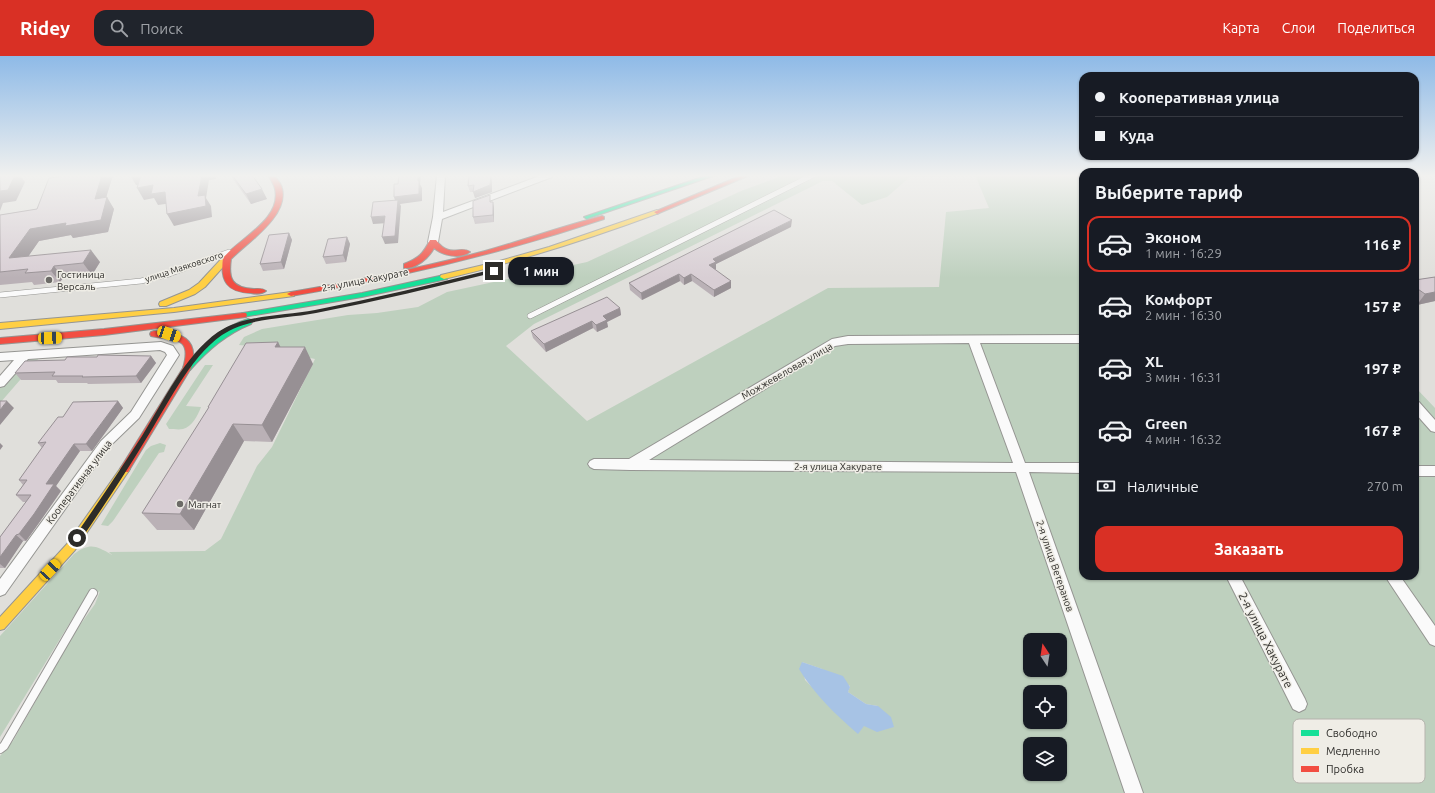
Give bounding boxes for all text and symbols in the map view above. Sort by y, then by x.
search box [94,10,374,46]
text: Ridey [20,17,70,39]
icon: search [108,17,130,39]
text: Поиск [140,20,183,37]
text: Карта [1222,20,1260,36]
text: Слои [1282,20,1315,36]
text: Поделиться [1337,20,1415,36]
text: Кооперативная улица [1119,89,1279,106]
text: Куда [1119,127,1154,144]
text: Выберите тариф [1095,182,1243,202]
icon: car [1097,226,1133,262]
text: Эконом [1145,229,1201,246]
text: 116 ₽ [1364,236,1401,253]
text: 1 мин · 16:29 [1145,246,1222,260]
street label: улица Маяковского [144,250,224,284]
callout: 1 мин [508,257,574,285]
route end [485,262,503,280]
text: 1 мин [523,264,559,278]
street label: 2-я улица Хакурате [321,266,409,294]
place label: Гостиница Версаль [57,269,105,292]
marker: Гостиница Версаль [44,275,54,285]
icon: car [1097,288,1133,324]
text: Комфорт [1145,291,1212,308]
text: 157 ₽ [1364,298,1401,315]
text: 2 мин · 16:30 [1145,308,1222,322]
car [156,324,182,344]
car [38,332,62,344]
street label: Можжевеловая улица [740,340,834,402]
icon: car [1097,350,1133,386]
text: XL [1145,353,1163,370]
text: 197 ₽ [1364,360,1401,377]
text: 3 мин · 16:31 [1145,370,1222,384]
icon: car [1097,412,1133,448]
text: Green [1145,415,1187,432]
text: 167 ₽ [1364,422,1401,439]
text: 4 мин · 16:32 [1145,432,1222,446]
street label: Кооперативная улица [44,438,114,526]
street label: 2-я улица Хакурате [794,461,882,472]
icon: cash [1095,475,1117,497]
text: Наличные [1127,478,1199,495]
text: 270 m [1367,479,1403,493]
marker: Магнат [175,499,185,509]
place label: Магнат [188,499,222,510]
street label: 2-я улица Ветеранов [1034,519,1076,613]
button: Заказать [1095,526,1403,572]
route start [68,529,86,547]
car [37,557,63,583]
street label: 2-я улица Хакурате [1236,590,1296,690]
north arrow [1023,633,1067,677]
map controls [1023,633,1067,781]
button: locate [1023,685,1067,729]
legend [1293,719,1425,783]
text: Свободно [1326,727,1377,739]
button: layers [1023,737,1067,781]
text: Медленно [1326,745,1380,757]
text: Пробка [1326,763,1364,775]

